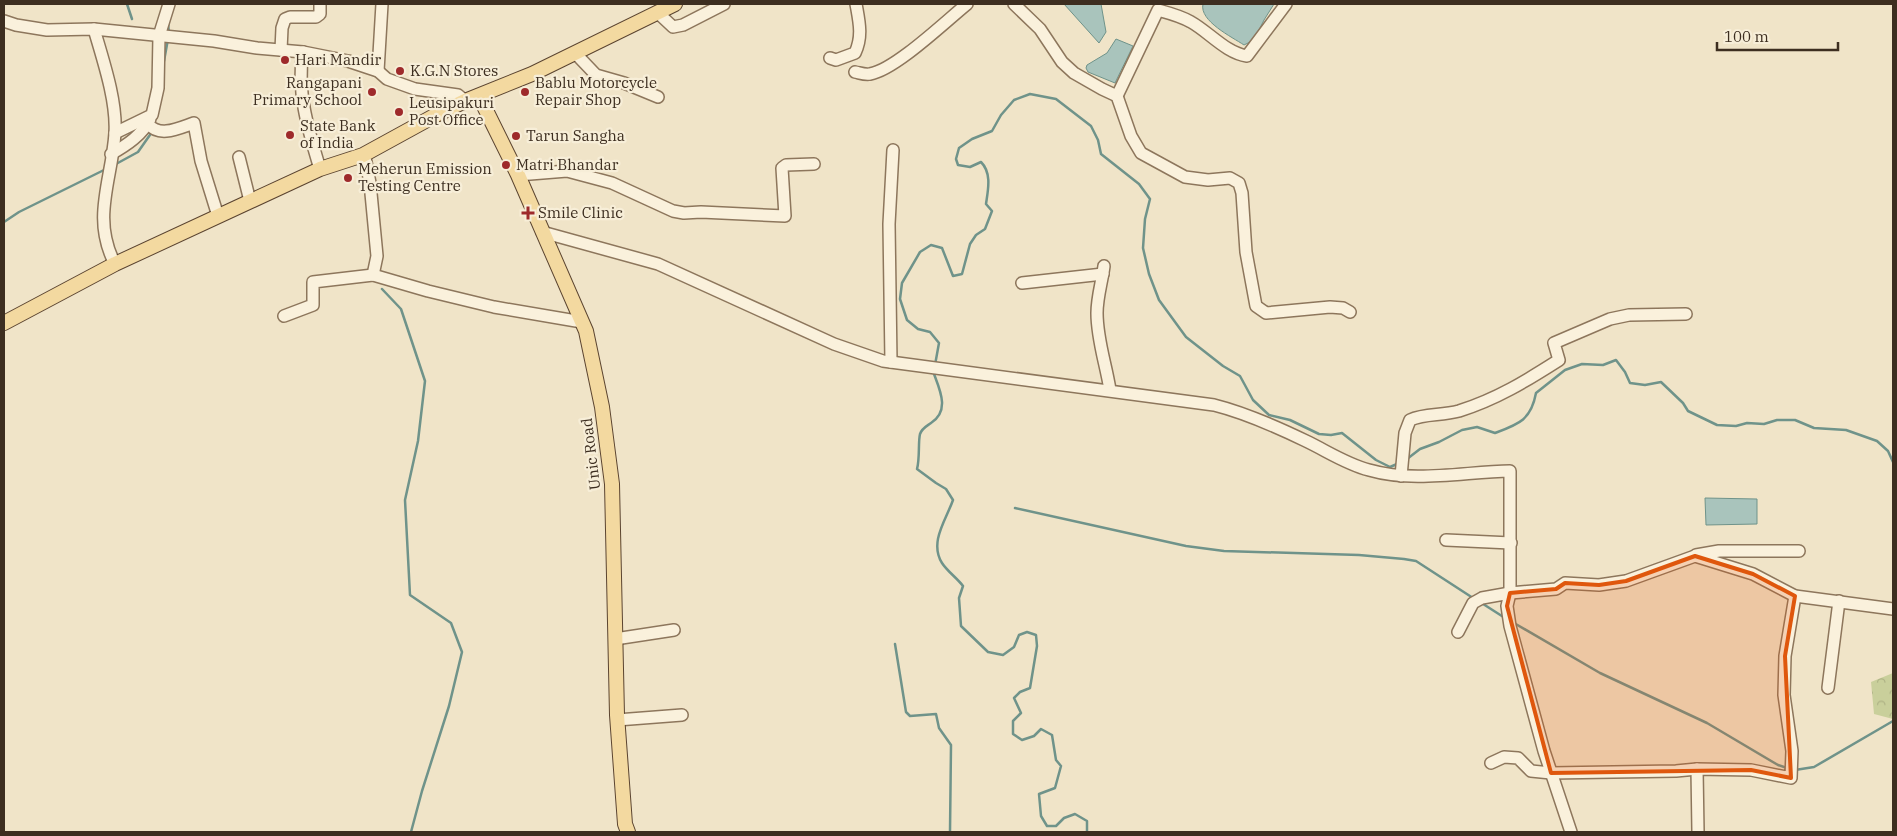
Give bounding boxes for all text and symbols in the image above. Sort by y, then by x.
scale bar [1717,20,1838,52]
text: 100 m [1724,27,1769,46]
place label: Hari Mandir [295,50,382,69]
marker: Hari Mandir [279,54,291,66]
place label: K.G.N Stores [410,61,498,80]
marker: K.G.N Stores [394,65,406,77]
place label: Rangapani Primary School [253,73,362,109]
place label: Bablu Motorcycle Repair Shop [535,73,657,109]
marker: Rangapani Primary School [366,86,378,98]
marker: Bablu Motorcycle Repair Shop [519,86,531,98]
place label: Leusipakuri Post Office [409,93,494,129]
marker: Leusipakuri Post Office [393,106,405,118]
place label: State Bank of India [300,116,376,152]
place label: Tarun Sangha [526,126,625,145]
marker: State Bank of India [284,129,296,141]
marker: Tarun Sangha [510,130,522,142]
place label: Matri Bhandar [516,155,619,174]
place label: Meherun Emission Testing Centre [358,159,492,195]
marker: Matri Bhandar [500,159,512,171]
marker: Meherun Emission Testing Centre [342,172,354,184]
place label: Smile Clinic [538,203,623,222]
marker: Smile Clinic [522,207,534,219]
street label: Unic Road [577,417,604,491]

